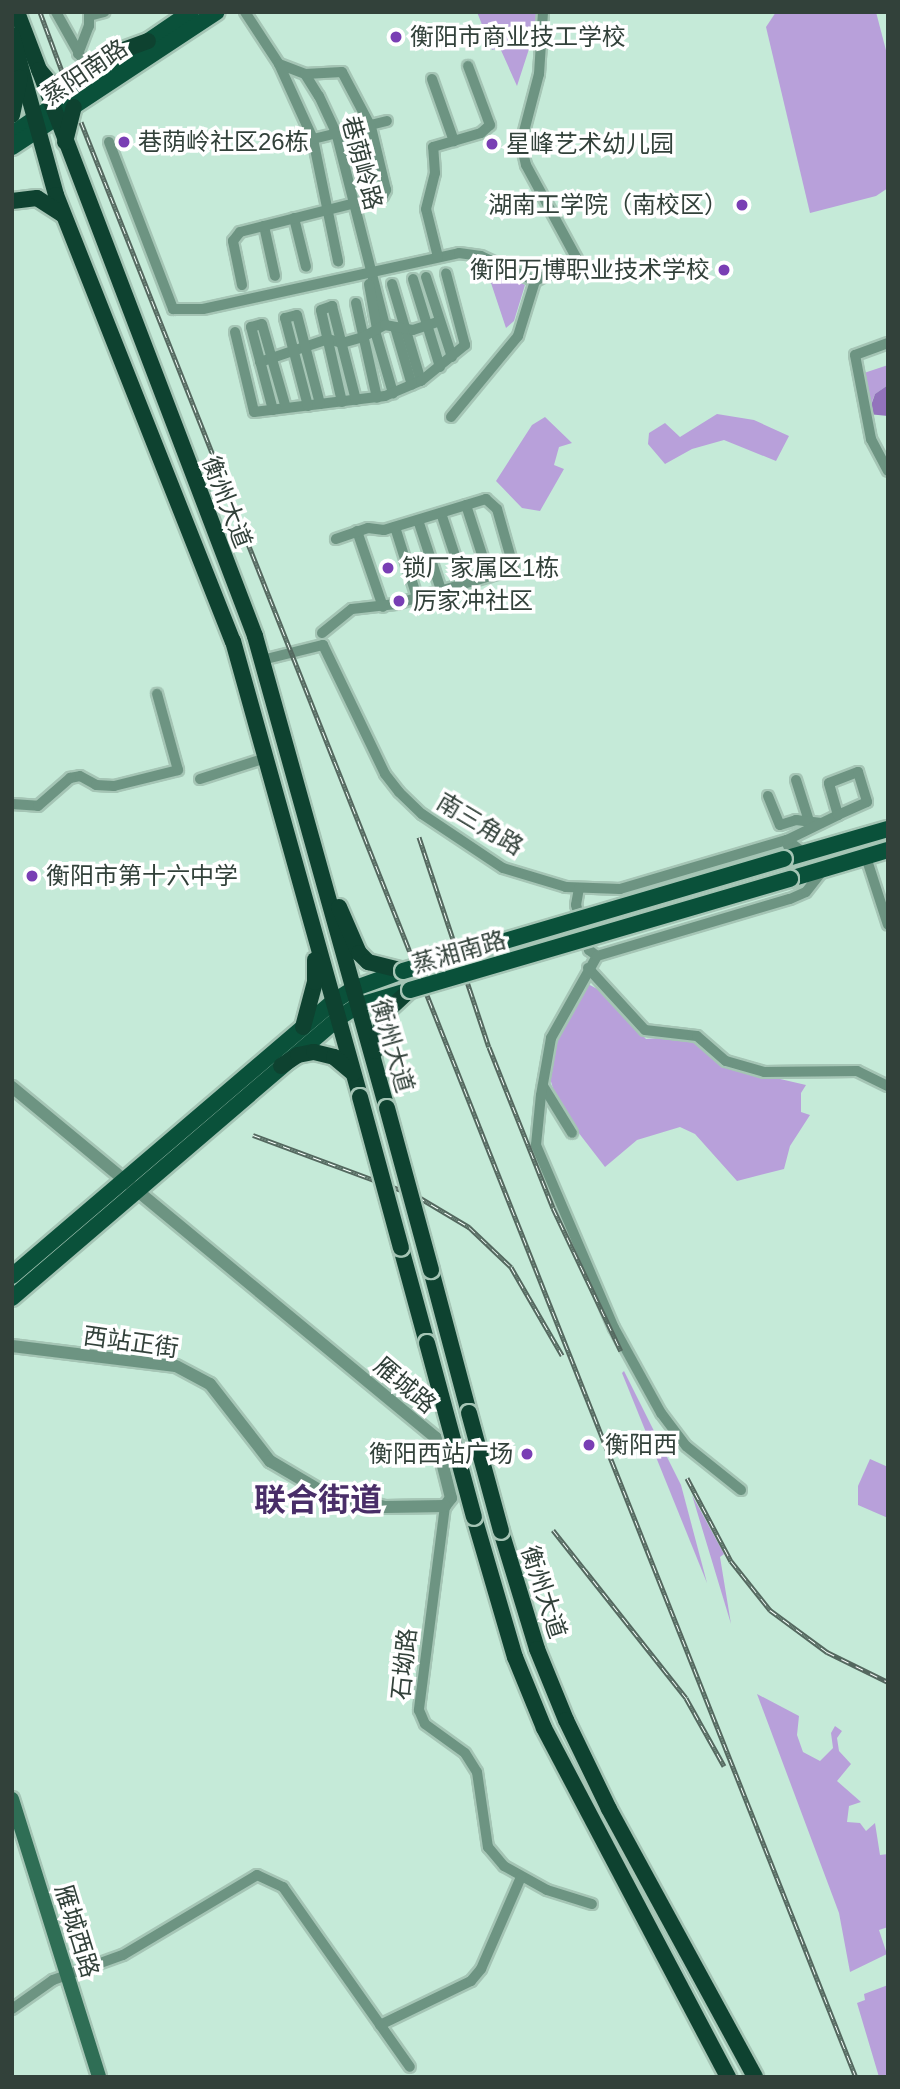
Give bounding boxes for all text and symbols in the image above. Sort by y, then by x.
place label: 衡阳市商业技工学校 [410,23,626,51]
marker: 衡阳市商业技工学校 [388,29,404,45]
street label: 蒸阳南路 [37,33,133,111]
street label: 巷荫岭路 [336,113,388,213]
place label: 巷荫岭社区26栋 [138,128,309,156]
place label: 星峰艺术幼儿园 [506,130,674,158]
marker: 巷荫岭社区26栋 [116,134,132,150]
marker: 星峰艺术幼儿园 [484,136,500,152]
place label: 湖南工学院（南校区） [488,191,728,219]
marker: 湖南工学院（南校区） [734,197,750,213]
place label: 衡阳万博职业技术学校 [470,256,710,284]
marker: 衡阳万博职业技术学校 [716,262,732,278]
street label: 衡州大道 [196,452,258,552]
place label: 锁厂家属区1栋 [402,554,559,582]
marker: 锁厂家属区1栋 [380,560,396,576]
place label: 厉家冲社区 [413,587,533,615]
marker: 厉家冲社区 [391,593,407,609]
street label: 南三角路 [431,787,529,861]
place label: 衡阳市第十六中学 [46,862,238,890]
marker: 衡阳市第十六中学 [24,868,40,884]
street label: 蒸湘南路 [409,925,509,979]
street label: 衡州大道 [366,996,420,1096]
street label: 西站正街 [81,1321,181,1363]
street label: 雁城路 [368,1351,442,1419]
place label: 衡阳西 [605,1431,677,1459]
marker: 衡阳西 [579,1435,599,1455]
place label: 衡阳西站广场 [369,1440,513,1468]
marker: 衡阳西站广场 [519,1446,535,1462]
district label: 联合街道 [254,1481,382,1519]
street label: 衡州大道 [515,1542,573,1642]
street label: 石坳路 [386,1627,422,1701]
street label: 雁城西路 [49,1881,105,1981]

